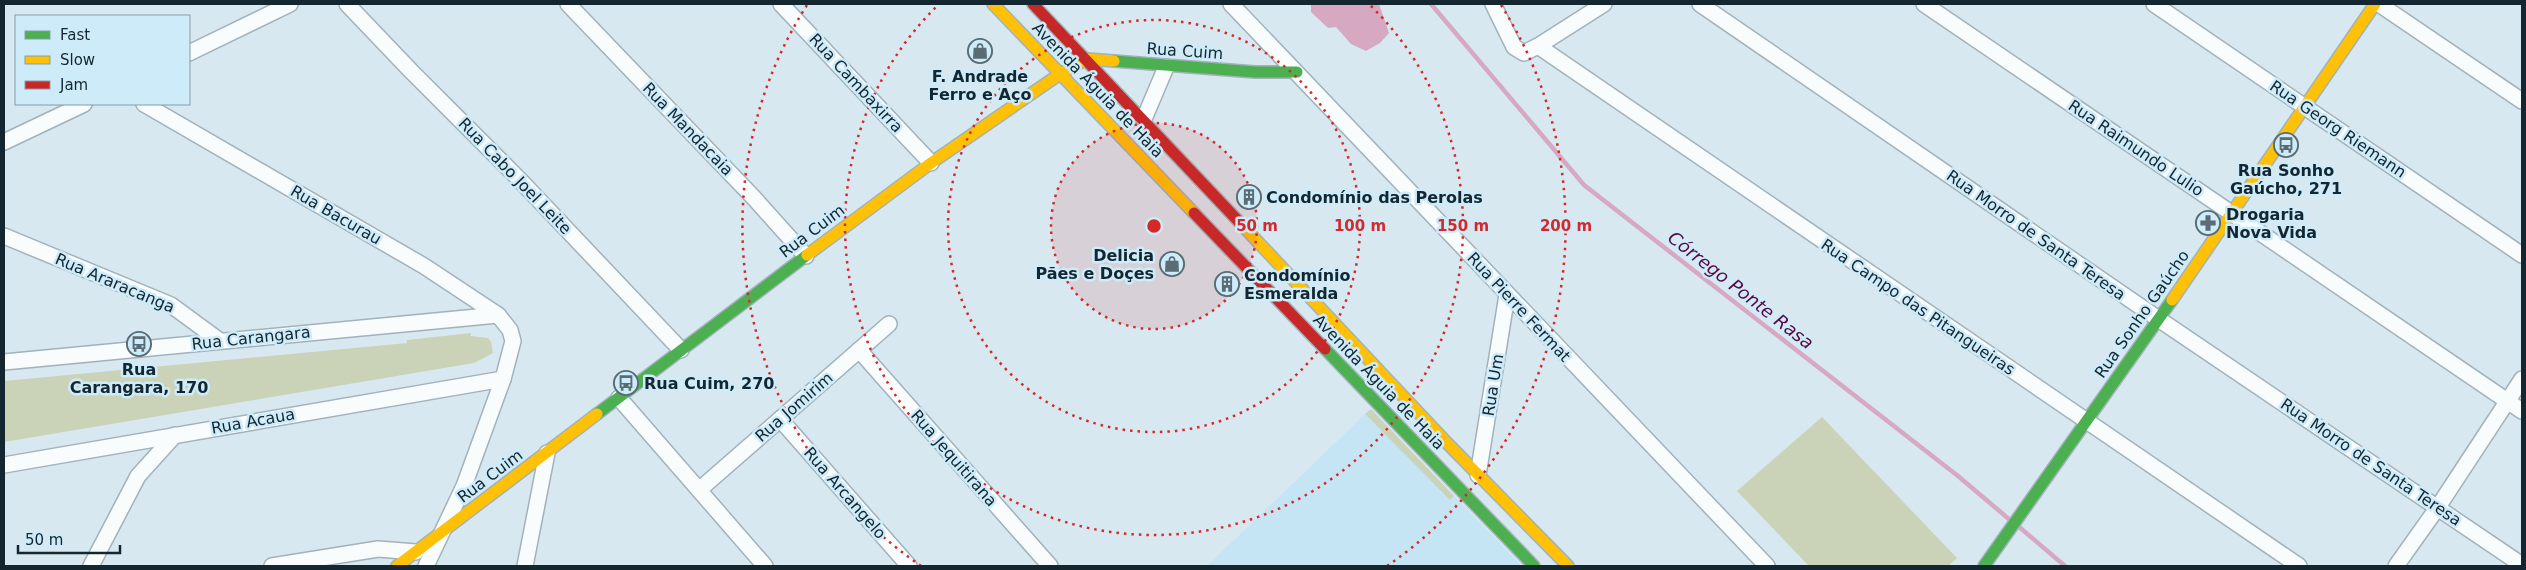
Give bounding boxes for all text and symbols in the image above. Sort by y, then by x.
legend [15,15,190,105]
street label: Avenida Águia de Haia [1028,18,1168,162]
text: Fast [60,26,90,44]
street label: Rua Cambaxirra [805,30,907,136]
shop icon: F. Andrade Ferro e Aço [967,38,993,64]
street label: Rua Cuim [1146,39,1224,63]
text: Slow [60,51,95,69]
place label: F. Andrade Ferro e Aço [929,67,1031,104]
text: Jam [59,76,88,94]
street label: Rua Georg Riemann [2266,76,2410,182]
street label: Rua Mandacaia [639,79,737,179]
street label: Rua Raimundo Lulio [2065,96,2207,200]
street label: Rua Cabo Joel Leite [455,114,575,238]
bus stop icon: Rua Sonho Gaúcho, 271 [2273,132,2299,158]
place label: Rua Sonho Gaúcho, 271 [2230,161,2342,198]
street label: Rua Morro de Santa Teresa [1943,166,2129,304]
street label: Rua Bacurau [287,181,385,249]
building icon: Condomínio das Perolas [1236,184,1262,210]
place label: Condomínio das Perolas [1266,188,1483,207]
street label: Rua Cuim [776,200,848,262]
place label: Drogaria Nova Vida [2226,205,2317,242]
pharmacy icon: Drogaria Nova Vida [2195,210,2221,236]
centre of rings [1145,217,1163,235]
text: 50 m [1236,217,1278,235]
text: 100 m [1334,217,1386,235]
text: 150 m [1437,217,1489,235]
text: 200 m [1540,217,1592,235]
water label: Córrego Ponte Rasa [1664,227,1818,353]
street label: Rua Campo das Pitangueiras [1817,235,2019,379]
place label: Delicia Pães e Doçes [1035,246,1154,283]
street label: Rua Sonho Gaúcho [2091,246,2193,382]
street label: Rua Pierre Fermat [1463,248,1575,366]
street label: Rua Araracanga [52,249,178,317]
shop icon: Delicia Pães e Doçes [1159,251,1185,277]
place label: Condomínio Esmeralda [1244,266,1351,303]
building icon: Condomínio Esmeralda [1214,271,1240,297]
street label: Avenida Águia de Haia [1309,310,1449,454]
street label: Rua Carangara [191,322,311,354]
bus stop icon: Rua Carangara, 170 [126,331,152,357]
street label: Rua Um [1479,353,1507,417]
place label: Rua Carangara, 170 [70,360,208,397]
street label: Rua Jomirim [751,368,837,446]
bus stop icon: Rua Cuim, 270 [613,370,639,396]
place label: Rua Cuim, 270 [644,374,774,393]
street label: Rua Morro de Santa Teresa [2277,394,2465,530]
street label: Rua Acaua [210,404,296,438]
street label: Rua Jequitirana [907,406,1001,510]
street label: Rua Arcangelo [800,443,890,543]
street label: Rua Cuim [454,445,526,507]
scale bar [18,522,120,554]
text: 50 m [25,531,63,549]

